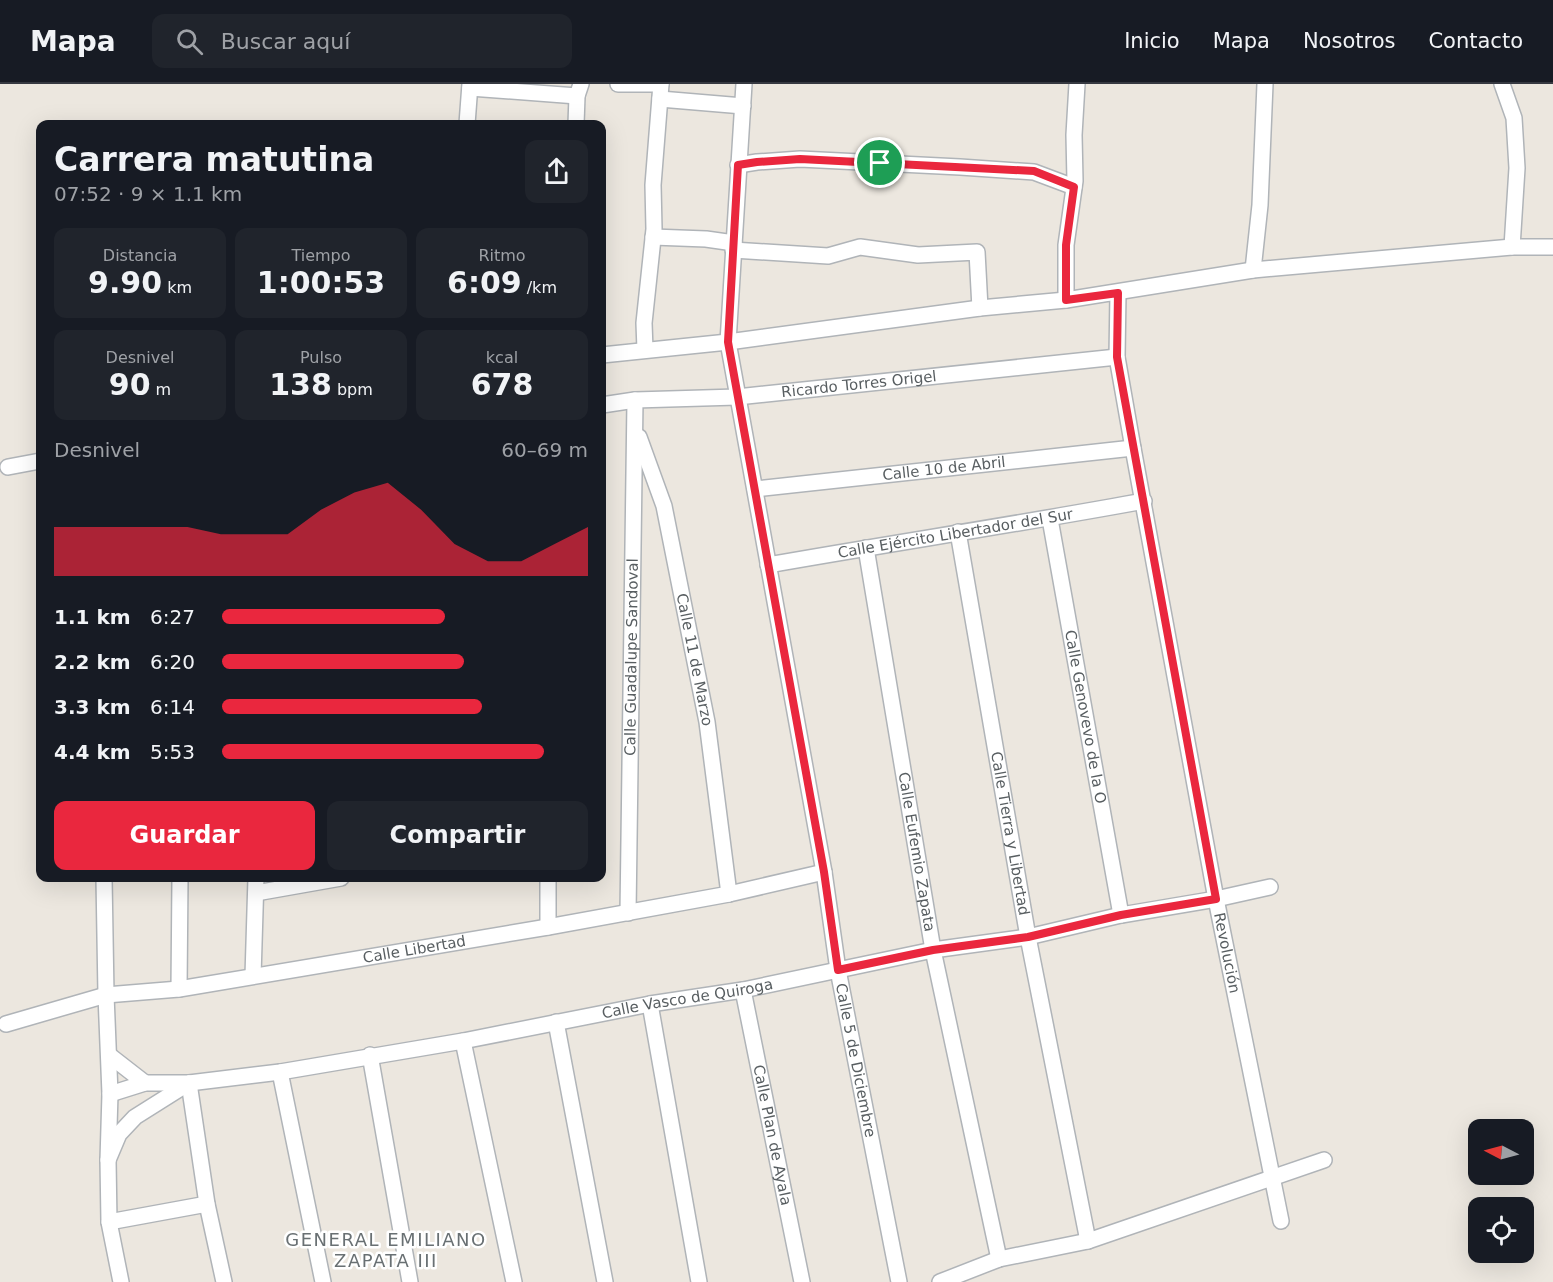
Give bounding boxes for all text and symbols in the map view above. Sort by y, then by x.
search box [152,14,572,68]
text: Mapa [30,25,116,58]
icon: search [173,25,206,58]
text: Buscar aquí [221,29,350,54]
text: Inicio [1124,29,1180,53]
text: Mapa [1213,29,1270,53]
text: Nosotros [1303,29,1395,53]
text: Contacto [1428,29,1523,53]
pin [854,137,905,188]
text: Carrera matutina [54,140,374,179]
button: share [525,140,588,203]
icon: arrive [863,146,896,179]
text: 07:52 · 9 × 1.1 km [54,182,242,206]
text: Distancia [103,246,177,265]
text: Tiempo [291,246,351,265]
text: Ritmo [478,246,526,265]
text: 9.90 [88,265,162,300]
text: 1:00:53 [257,265,385,300]
text: 6:09 [447,265,522,300]
text: km [162,278,192,297]
text: /km [522,278,557,297]
text: Desnivel [106,348,174,367]
text: Pulso [300,348,342,367]
text: kcal [486,348,518,367]
text: 90 [109,367,151,402]
text: 138 [269,367,332,402]
text: 678 [471,367,533,402]
street label: Ricardo Torres Origel [780,367,937,401]
text: m [151,380,171,399]
text: bpm [332,380,373,399]
text: Desnivel [54,438,140,462]
text: 60–69 m [501,438,588,462]
street label: Calle 10 de Abril [881,453,1006,484]
street label: Calle Ejército Libertador del Sur [836,505,1075,562]
street label: Calle Guadalupe Sandoval [621,558,642,756]
street label: Calle 11 de Marzo [673,592,717,727]
text: 1.1 km [54,605,131,629]
text: 6:27 [150,605,195,629]
street label: Calle Genovevo de la O [1061,629,1110,805]
text: 2.2 km [54,650,131,674]
text: 6:20 [150,650,195,674]
text: 3.3 km [54,695,131,719]
text: 6:14 [150,695,195,719]
text: 4.4 km [54,740,131,764]
text: 5:53 [150,740,195,764]
street label: Calle Tierra y Libertad [987,750,1033,917]
street label: Calle Eufemio Zapata [894,771,939,933]
button: Guardar [54,801,315,870]
button: Compartir [327,801,588,870]
street label: Revolución [1210,911,1244,995]
street label: Calle Libertad [361,932,467,967]
street label: Calle Vasco de Quiroga [600,975,774,1022]
street label: Calle 5 de Diciembre [832,982,879,1139]
street label: Calle Plan de Ayala [749,1063,795,1207]
north arrow [1468,1119,1534,1185]
map controls [1468,1119,1534,1263]
button: locate [1468,1197,1534,1263]
district label: GENERAL EMILIANO ZAPATA III [285,1229,487,1271]

